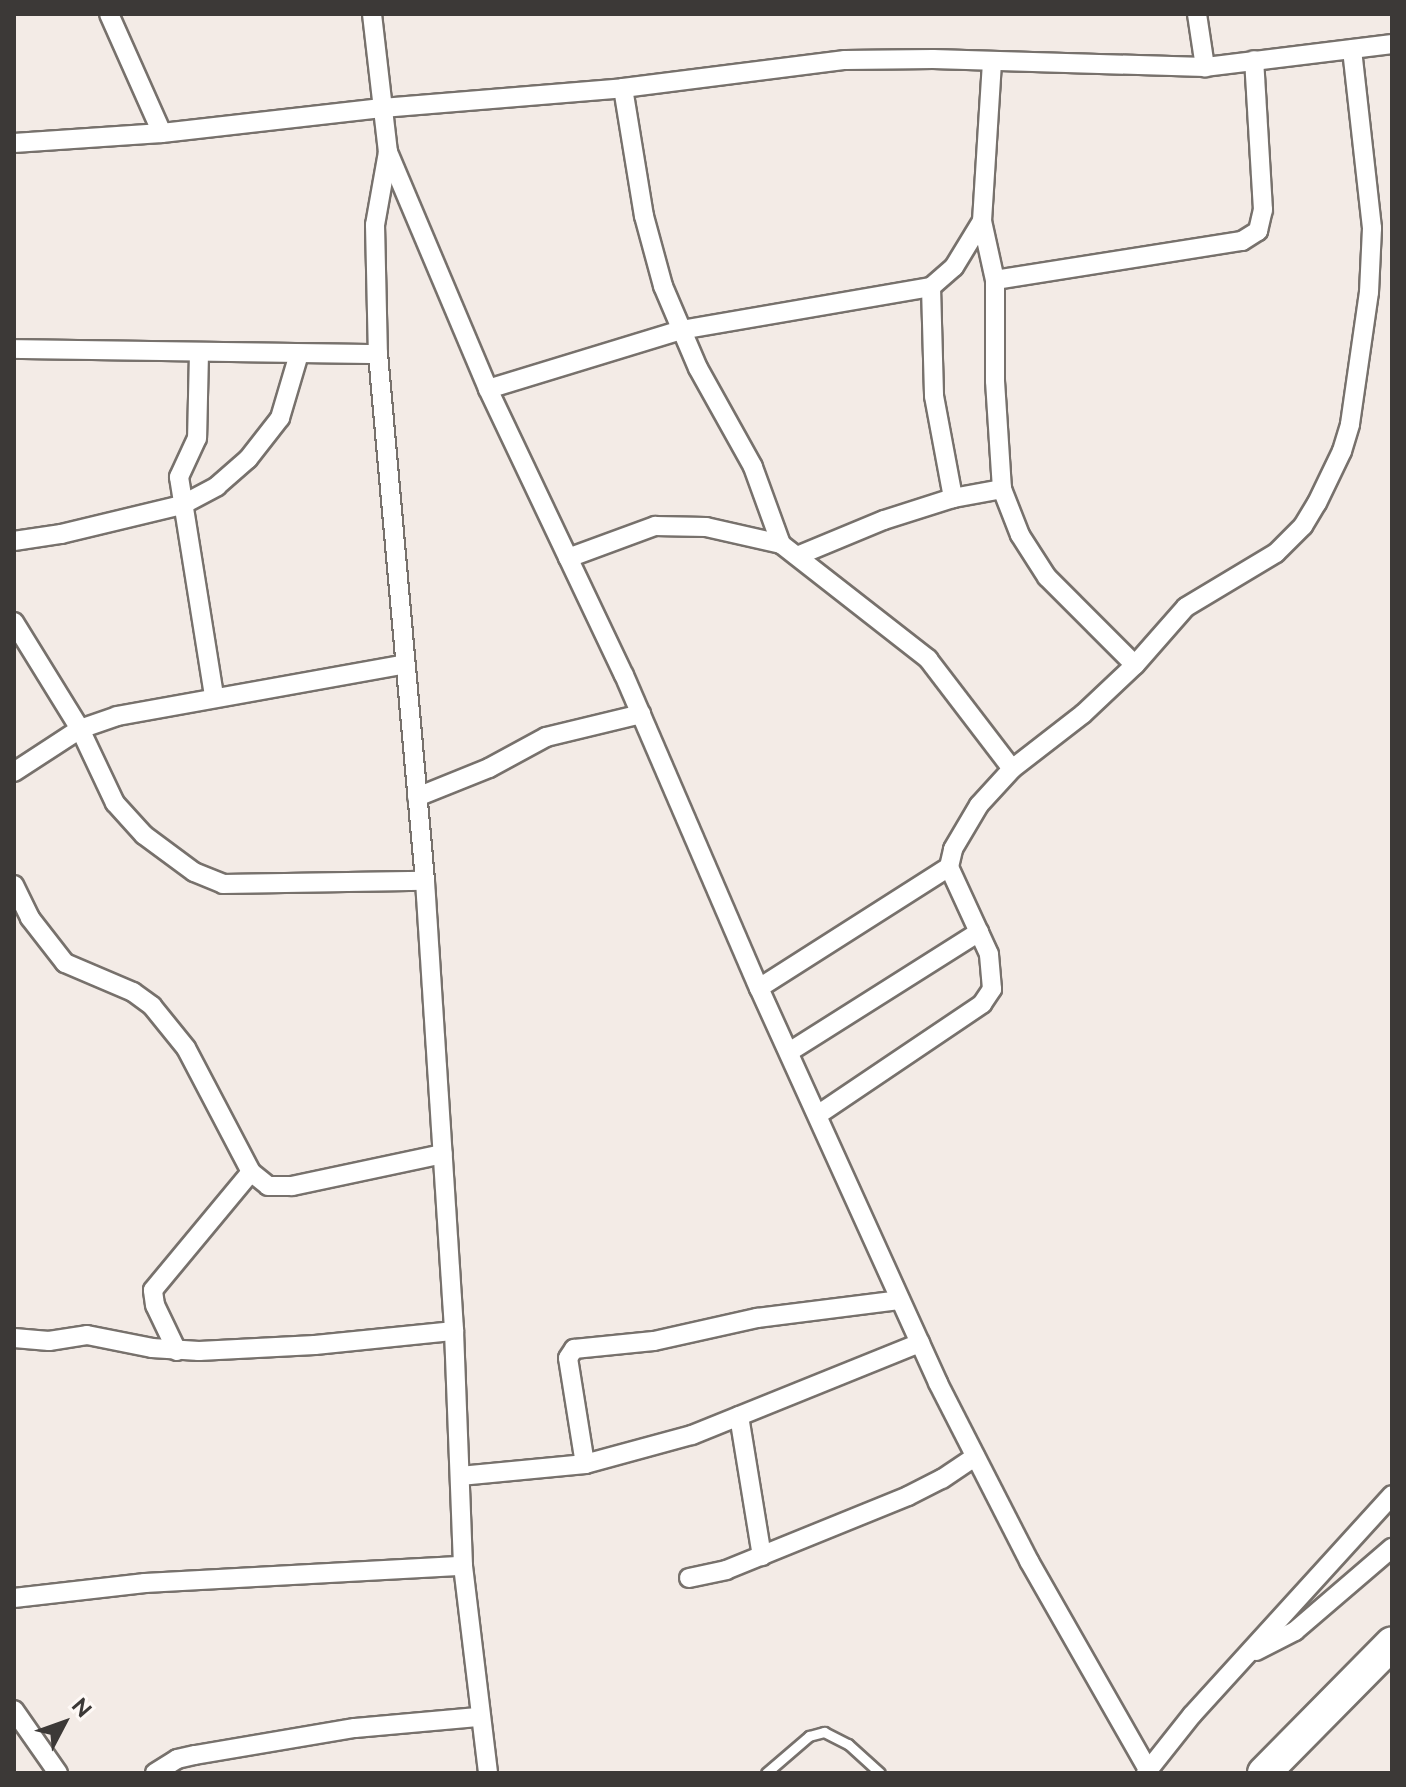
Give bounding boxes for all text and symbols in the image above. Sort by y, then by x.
north arrow [24,1683,104,1763]
text: N [67,1692,97,1722]

